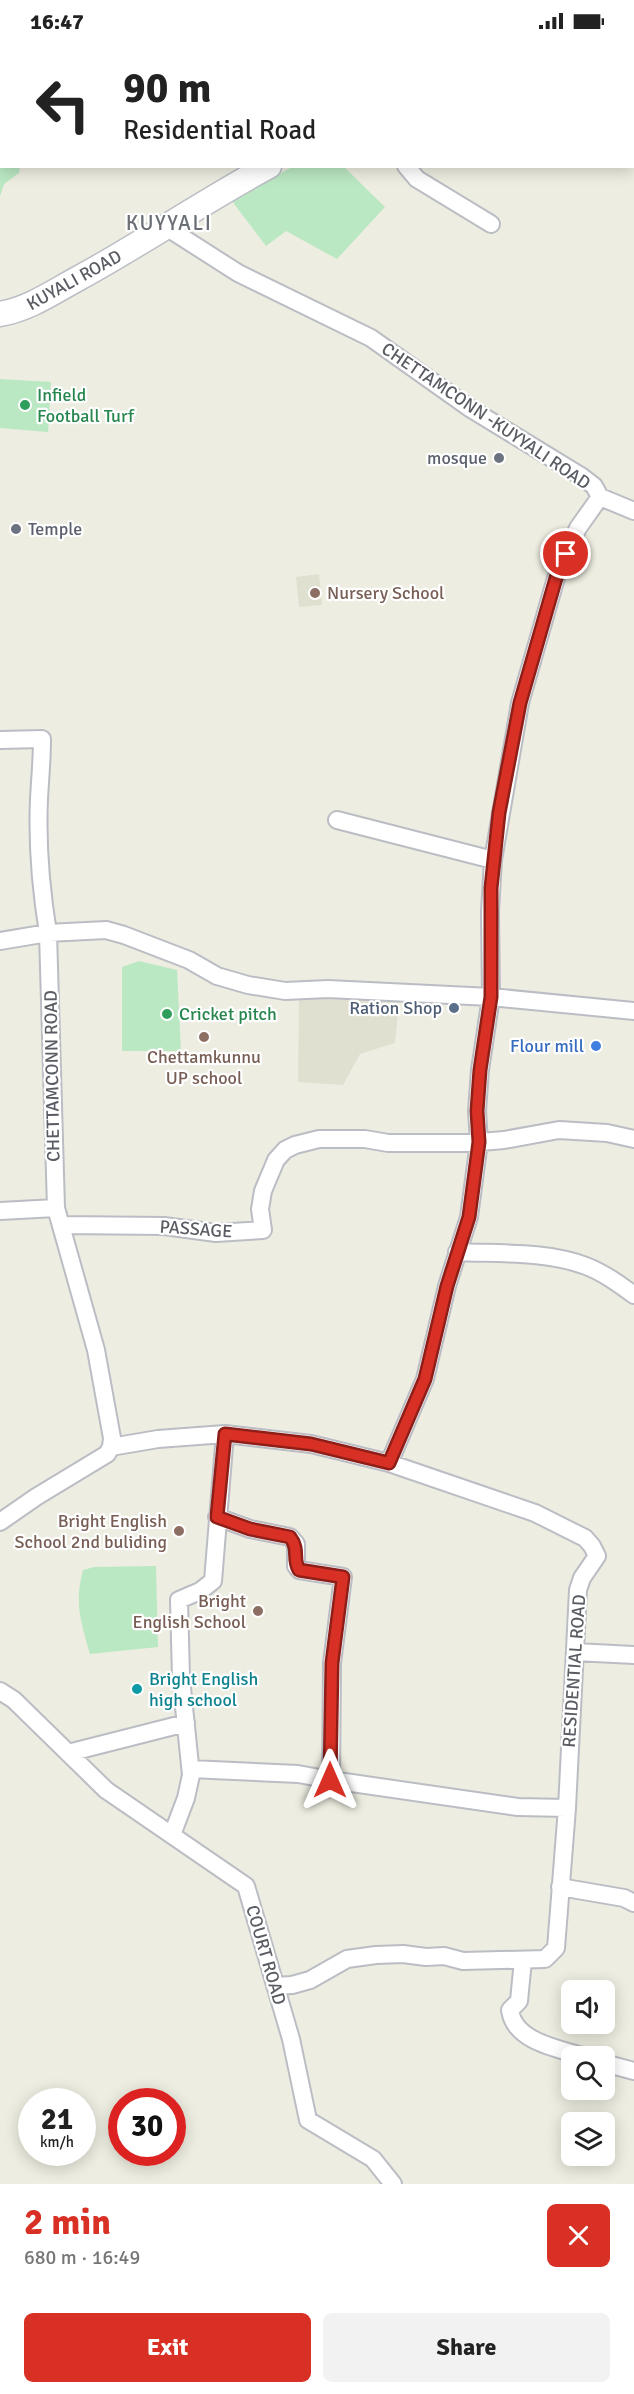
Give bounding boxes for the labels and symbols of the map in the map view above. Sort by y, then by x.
district label: KUYYALI [126,210,212,236]
street label: KUYALI ROAD [23,245,125,315]
street label: CHETTAMCONN -KUYYALI ROAD [377,338,595,494]
place label: Infield Football Turf [37,384,135,427]
marker: Infield Football Turf [18,398,32,412]
place label: mosque [427,447,487,469]
marker: mosque [492,451,506,465]
place label: Temple [28,518,82,540]
marker: Temple [9,522,23,536]
pin [540,528,591,579]
place label: Nursery School [327,582,444,604]
marker: Nursery School [308,586,322,600]
street label: CHETTAMCONN ROAD [40,990,64,1162]
place label: Ration Shop [349,997,442,1019]
marker: Ration Shop [447,1001,461,1015]
place label: Cricket pitch [179,1003,277,1025]
marker: Cricket pitch [160,1007,174,1021]
marker: Chettamkunnu UP school [197,1030,211,1044]
place label: Flour mill [510,1035,584,1057]
marker: Flour mill [589,1039,603,1053]
place label: Chettamkunnu UP school [147,1046,261,1089]
street label: PASSAGE [159,1215,233,1243]
place label: Bright English School 2nd buliding [15,1510,167,1553]
marker: Bright English School 2nd buliding [172,1524,186,1538]
place label: Bright English School [132,1590,246,1633]
street label: RESIDENTIAL ROAD [558,1594,590,1748]
marker: Bright English School [251,1604,265,1618]
place label: Bright English high school [149,1668,258,1711]
marker: Bright English high school [130,1682,144,1696]
position arrow [298,1748,362,1812]
street label: COURT ROAD [241,1903,291,2007]
speed limit sign: 30 [108,2088,186,2166]

